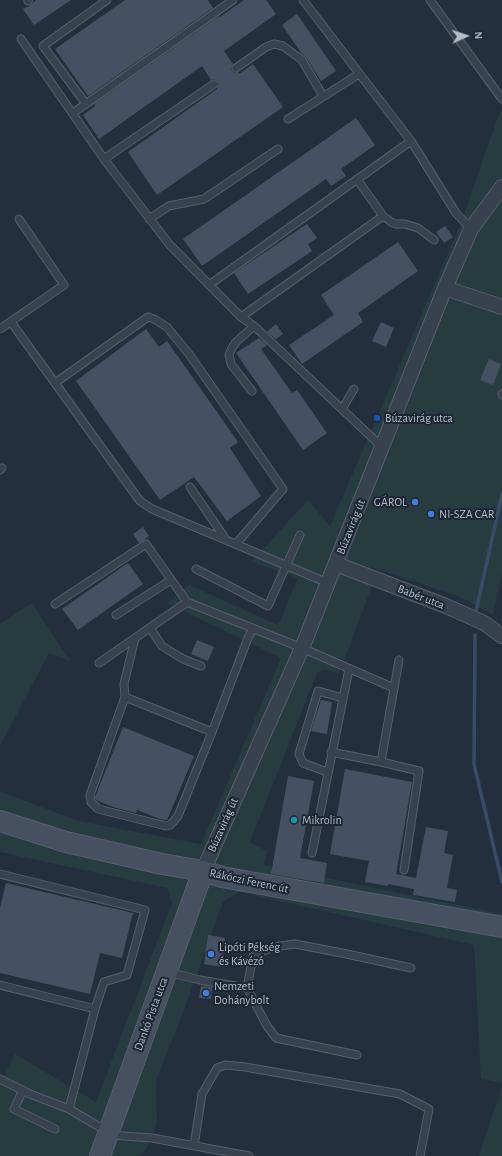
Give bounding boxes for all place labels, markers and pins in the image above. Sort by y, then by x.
place label: Búzavirág utca [385,411,453,425]
marker: Búzavirág utca [372,413,382,423]
place label: GÁROL [374,495,407,509]
marker: GÁROL [410,497,420,507]
place label: NI-SZA CAR [439,507,494,521]
marker: NI-SZA CAR [426,509,436,519]
place label: Mikrolin [302,813,342,827]
marker: Mikrolin [289,815,299,825]
place label: Lipóti Pékség és Kávézó [219,940,280,968]
marker: Lipóti Pékség és Kávézó [206,949,216,959]
place label: Nemzeti Dohánybolt [214,979,269,1007]
marker: Nemzeti Dohánybolt [201,988,211,998]

